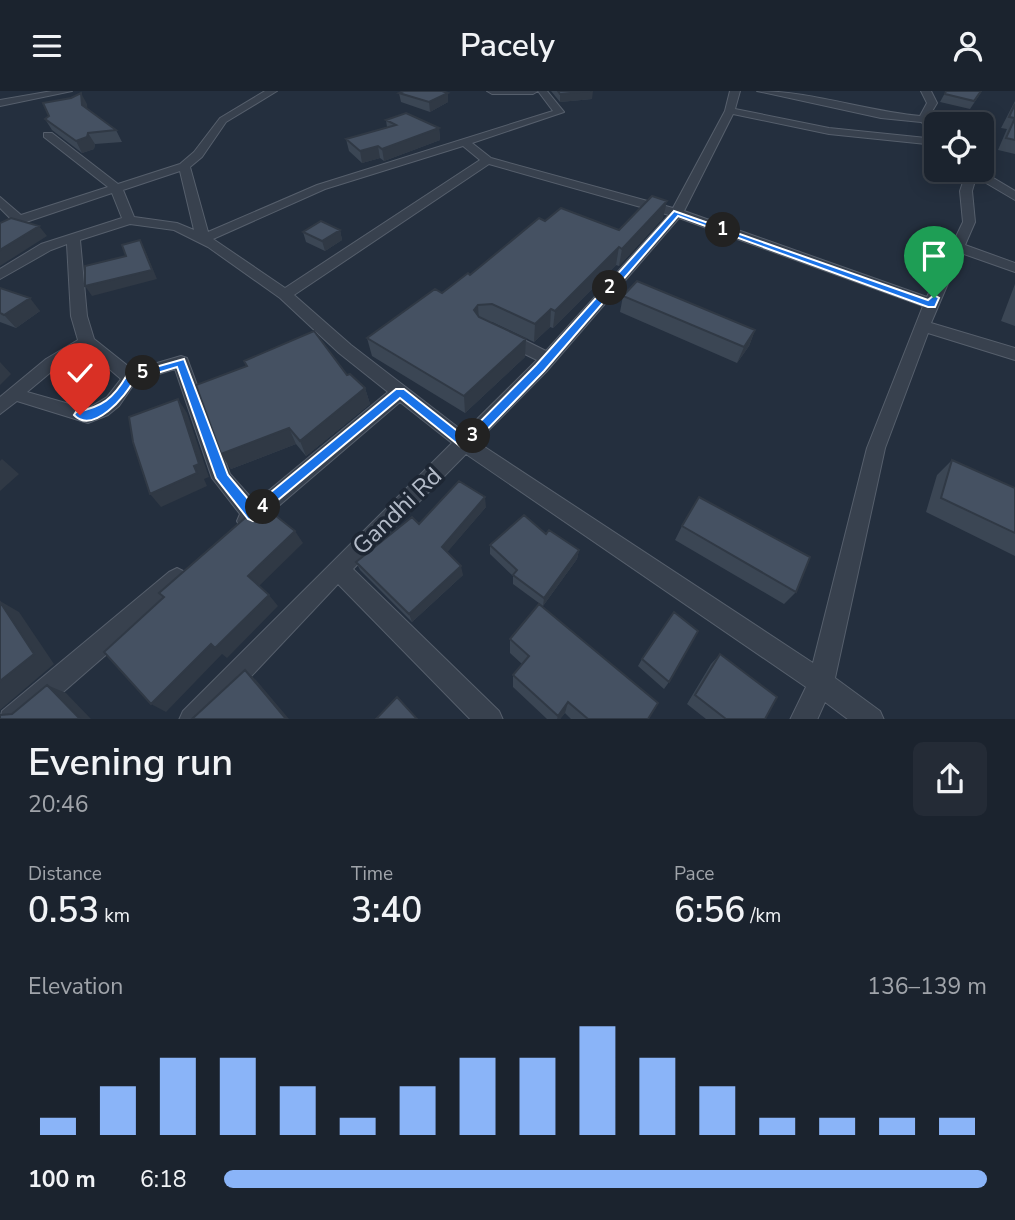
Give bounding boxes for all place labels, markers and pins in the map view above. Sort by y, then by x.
pin: 1 [706,213,740,247]
pin [904,226,964,298]
pin: 2 [592,271,628,305]
pin [50,343,110,415]
pin: 5 [125,355,160,391]
pin: 3 [456,419,490,453]
pin: 4 [246,489,280,525]

